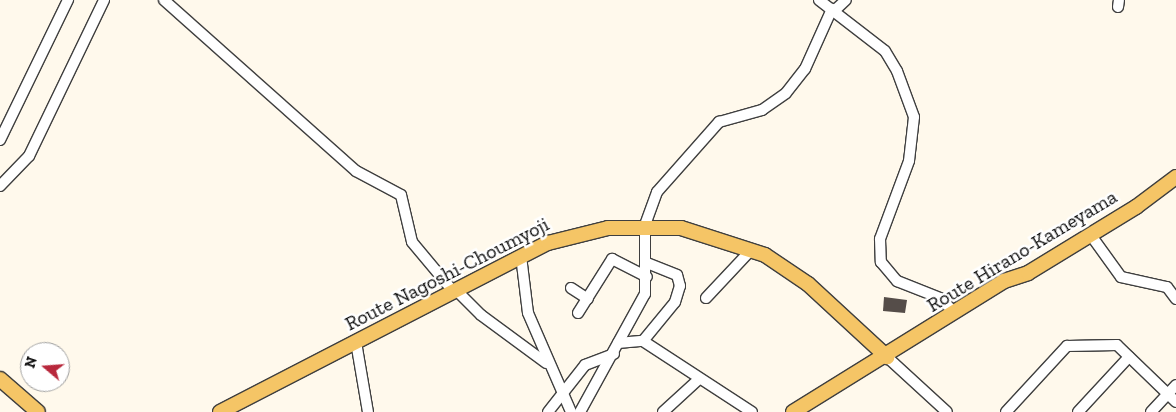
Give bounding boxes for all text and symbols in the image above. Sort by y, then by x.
street label: Route Hirano-Kameyama [923,185,1121,317]
street label: Route Nagoshi-Choumyoji [341,212,553,336]
north arrow [20,342,70,392]
text: N [21,355,41,370]

